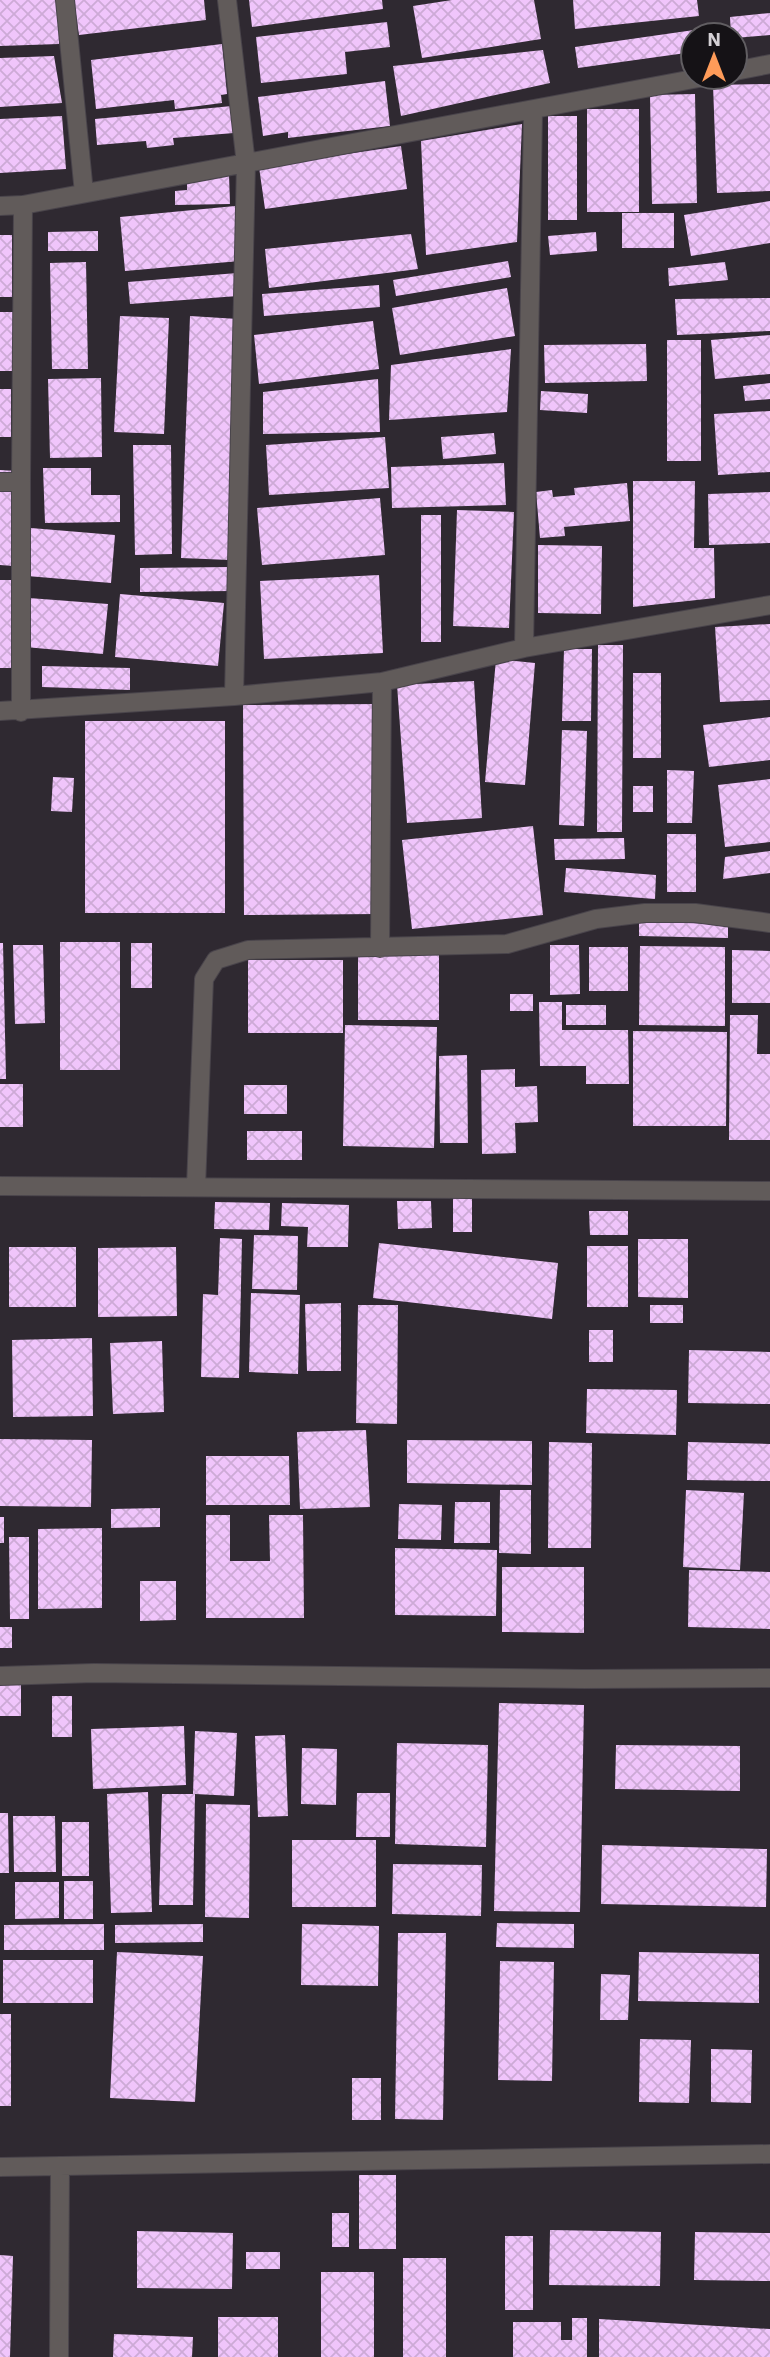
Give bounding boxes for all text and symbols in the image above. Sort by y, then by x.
north arrow [679,21,749,91]
text: N [707,27,721,51]

